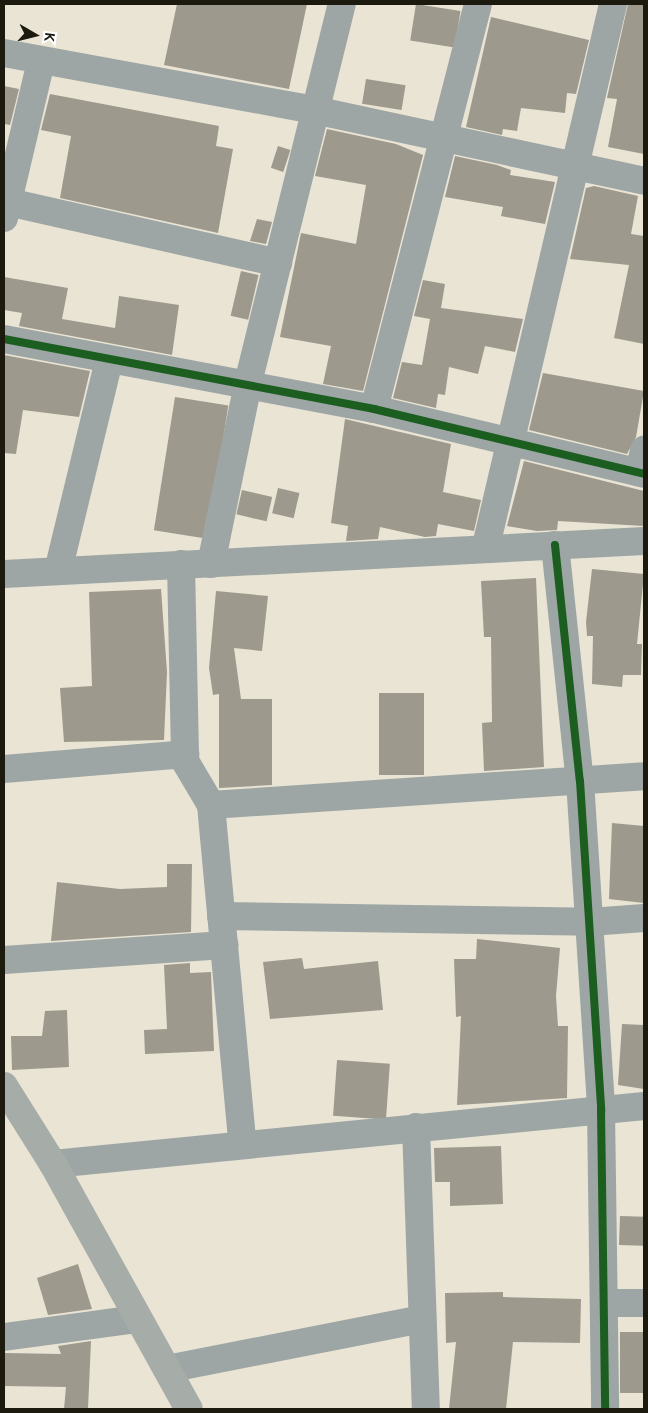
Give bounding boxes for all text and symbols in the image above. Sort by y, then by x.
north arrow [10,10,60,60]
text: K [41,31,58,43]

